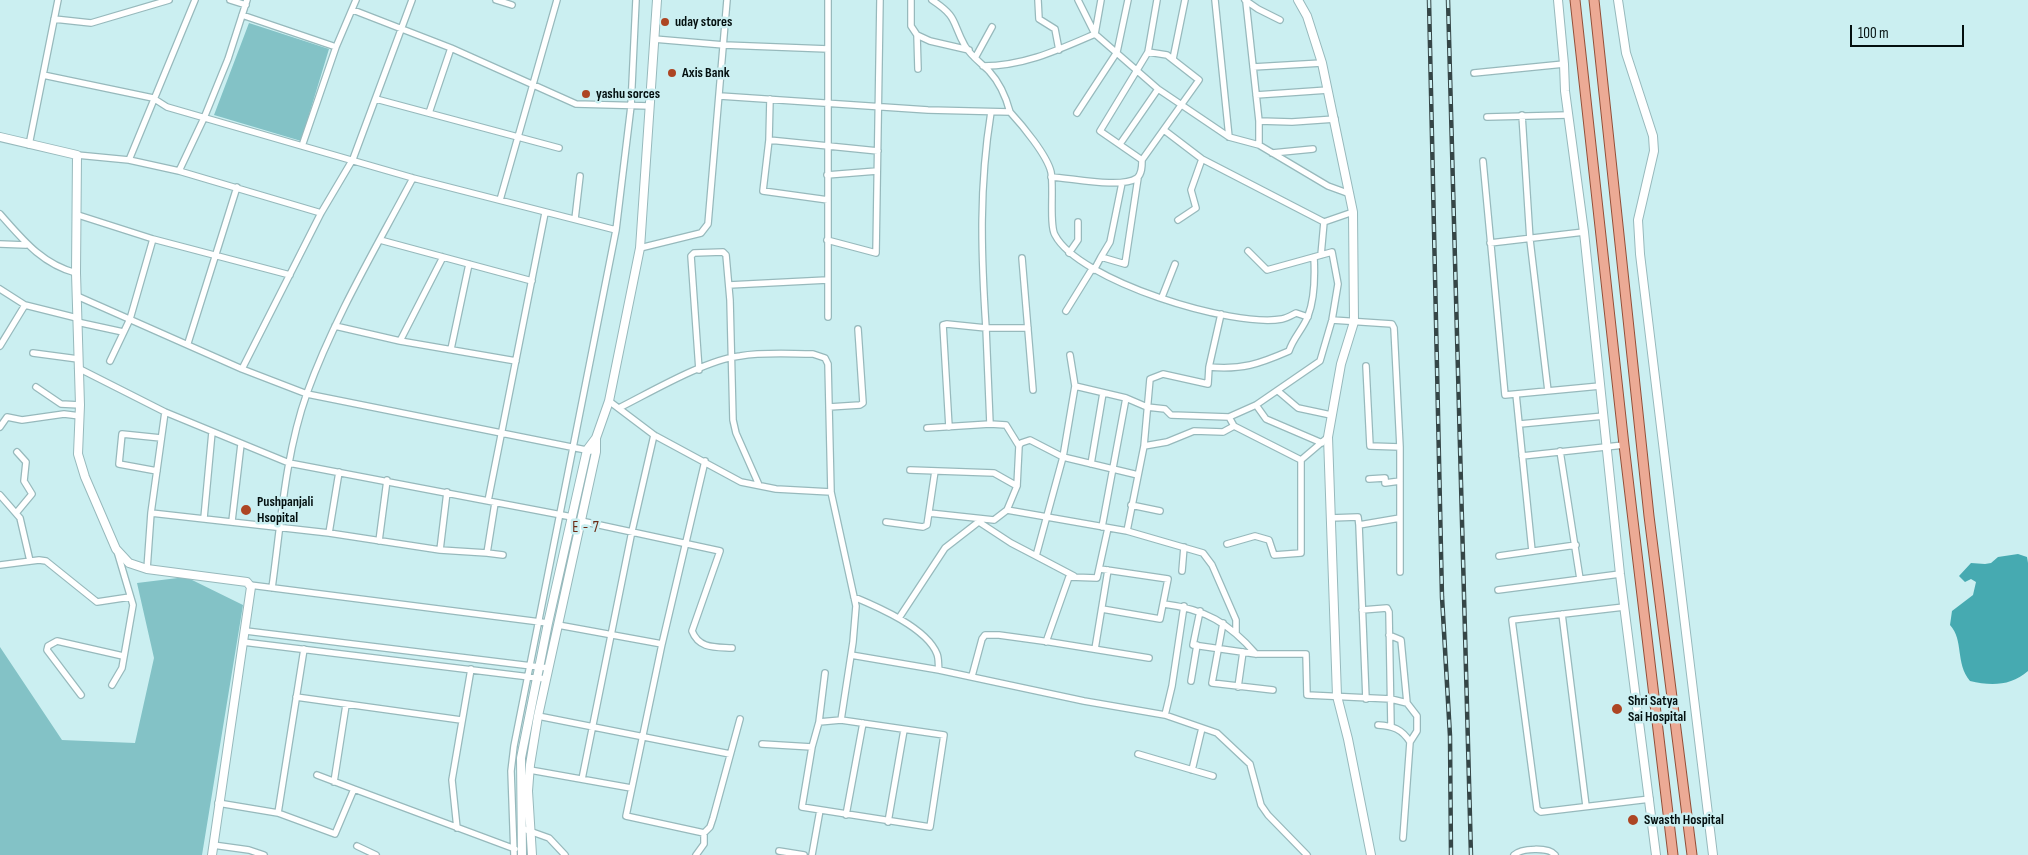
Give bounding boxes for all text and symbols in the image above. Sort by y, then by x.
place label: uday stores [675,14,732,30]
scale bar [1853,15,1967,47]
marker: uday stores [659,16,671,28]
text: 100 m [1858,24,1889,43]
place label: Axis Bank [682,65,730,81]
marker: Axis Bank [666,67,678,79]
place label: yashu sorces [596,86,660,102]
marker: yashu sorces [580,88,592,100]
place label: Pushpanjali Hsopital [257,494,313,526]
marker: Pushpanjali Hsopital [239,503,253,517]
district label: E - 7 [572,519,600,537]
place label: Shri Satya Sai Hospital [1628,693,1686,726]
marker: Shri Satya Sai Hospital [1610,702,1624,716]
place label: Swasth Hospital [1644,812,1724,828]
marker: Swasth Hospital [1626,813,1640,827]

